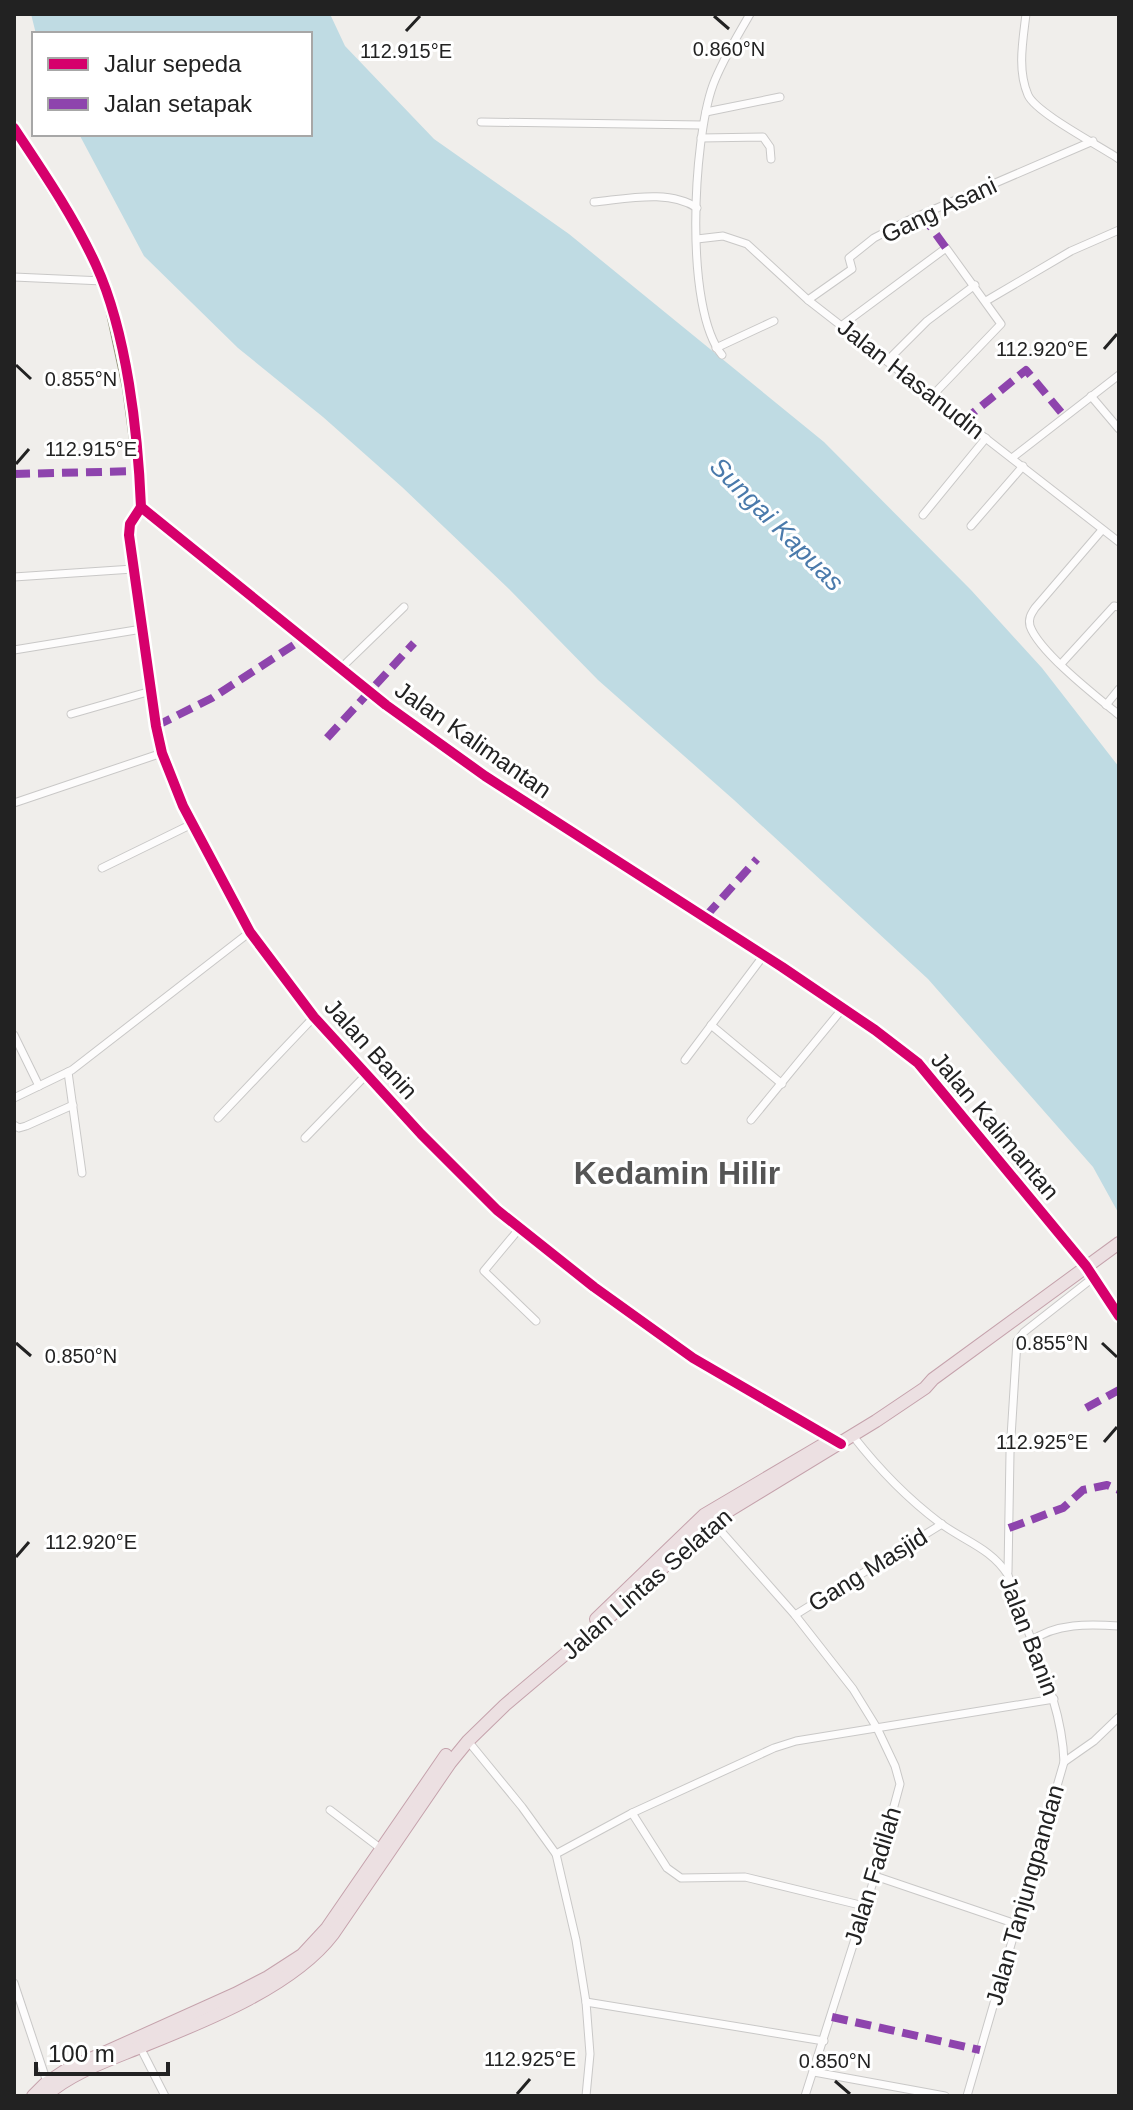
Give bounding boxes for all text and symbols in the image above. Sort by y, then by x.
legend [32,32,312,136]
text: 0.860°N [693,38,765,60]
text: 112.915°E [360,40,452,62]
text: Jalur sepeda [104,50,242,77]
text: Jalan setapak [104,90,253,117]
street label: Gang Asani [877,171,1001,248]
street label: Jalan Hasanudin [833,313,990,444]
text: 112.920°E [996,338,1088,360]
text: 0.855°N [45,368,117,390]
text: 112.915°E [45,438,137,460]
water label: Sungai Kapuas [704,451,850,597]
street label: Jalan Kalimantan [390,676,556,803]
street label: Jalan Banin [319,993,423,1104]
street label: Jalan Kalimantan [926,1046,1065,1205]
district label: Kedamin Hilir [574,1155,780,1191]
text: 0.855°N [1016,1332,1088,1354]
text: 0.850°N [45,1345,117,1367]
text: 112.925°E [996,1431,1088,1453]
street label: Jalan Lintas Selatan [556,1503,737,1665]
street label: Gang Masjid [803,1522,932,1617]
text: 112.920°E [45,1531,137,1553]
street label: Jalan Banin [994,1572,1065,1699]
street label: Jalan Tanjungpandan [980,1782,1069,2008]
street label: Jalan Fadilah [839,1804,906,1948]
scale bar [36,2026,168,2076]
text: 100 m [48,2040,115,2067]
text: 112.925°E [484,2048,576,2070]
text: 0.850°N [799,2050,871,2072]

